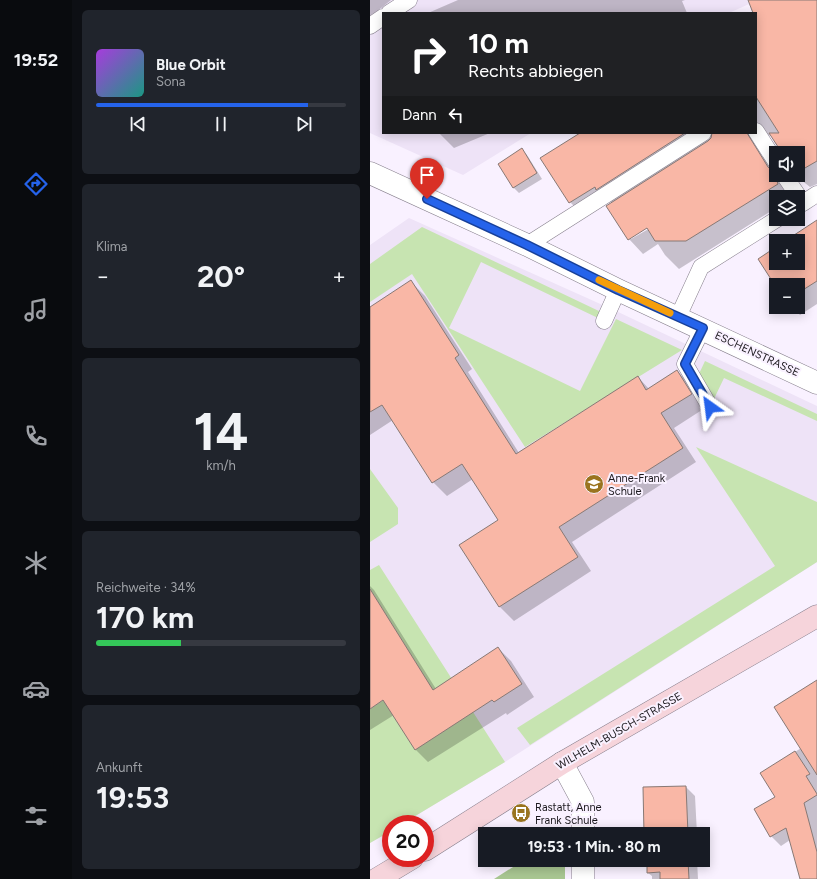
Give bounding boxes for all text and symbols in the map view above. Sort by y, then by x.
text: 10 m [468,26,529,60]
icon: right [402,28,454,80]
text: 19:52 [14,49,58,71]
text: Blue Orbit [156,56,226,74]
text: Rechts abbiegen [468,60,603,82]
text: Sona [156,74,185,89]
icon: left [445,104,467,126]
text: Dann [402,106,437,124]
icon: previous [127,113,149,135]
icon: pause [210,113,232,135]
icon: next [293,113,315,135]
map controls [769,146,805,314]
button: sound [769,146,805,182]
pin [410,158,444,199]
icon: arrive [416,164,438,186]
icon: directions [22,170,50,198]
button: layers [769,190,805,226]
button: + [769,234,805,270]
text: Klima [96,239,128,254]
text: 20° [197,258,245,295]
text: − [96,263,110,290]
text: + [332,263,346,290]
button: − [769,278,805,314]
icon: music [22,296,50,324]
street label: ESCHENSTRASSE [713,329,801,379]
position arrow [689,386,731,428]
text: 14 [194,401,248,463]
icon: phone [22,422,50,450]
text: km/h [206,458,236,473]
place label: Anne-Frank Schule [608,472,666,498]
school or university icon: Anne-Frank Schule [583,473,605,495]
icon: climate [22,549,50,577]
text: Reichweite · 34% [96,580,196,595]
text: 170 km [96,599,194,636]
icon: car [22,675,50,703]
street label: WILHELM-BUSCH-STRASSE [554,690,684,772]
text: Ankunft [96,760,143,775]
text: 19:53 [96,779,169,816]
place label: Rastatt, Anne Frank Schule [535,801,602,827]
icon: filters [22,802,50,830]
bus stop icon: Rastatt, Anne Frank Schule [510,802,532,824]
speed limit sign: 20 [382,815,434,867]
text: 19:53 · 1 Min. · 80 m [527,838,661,856]

